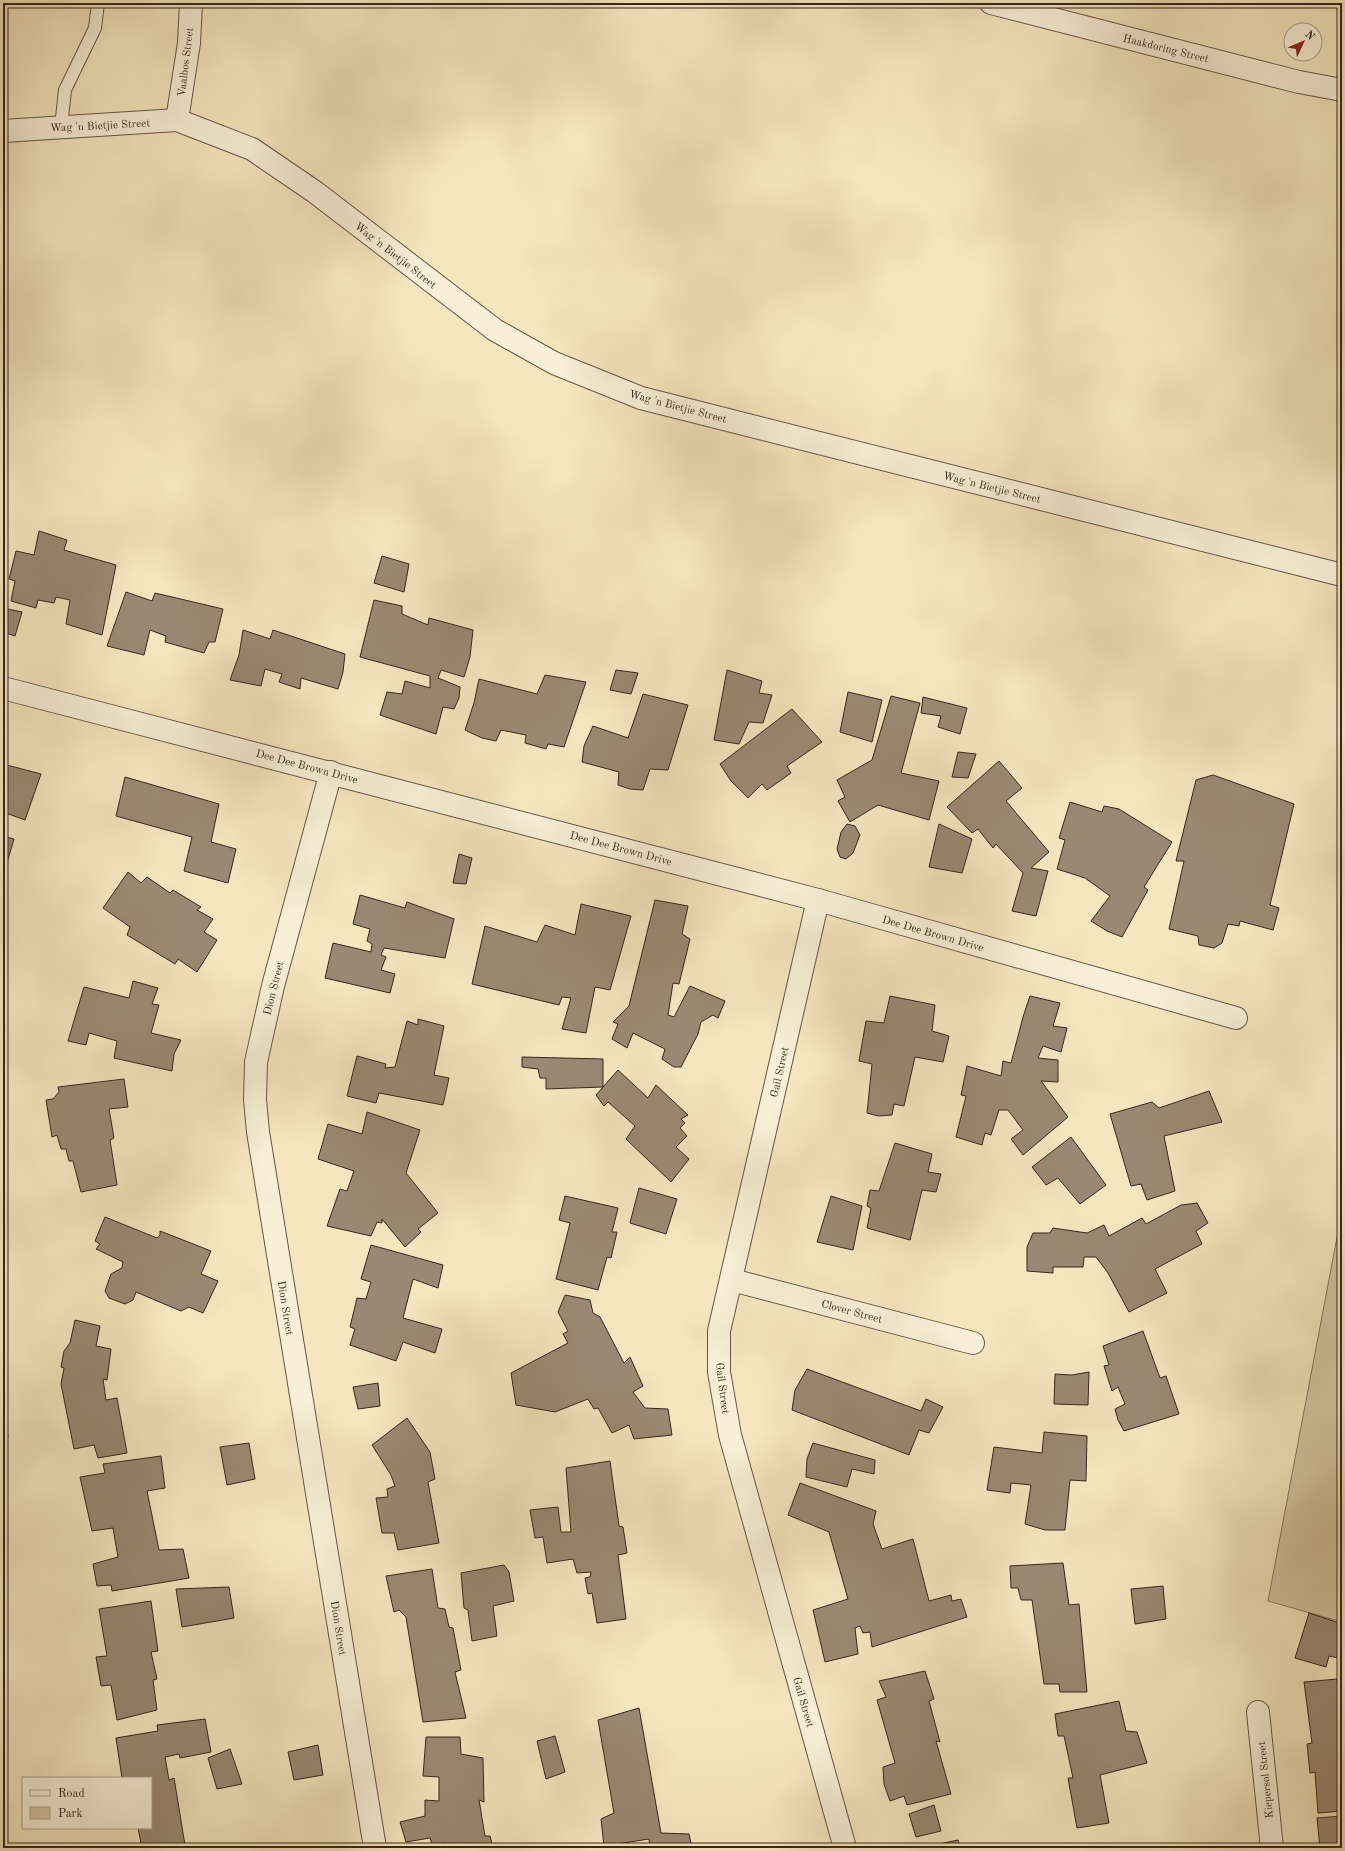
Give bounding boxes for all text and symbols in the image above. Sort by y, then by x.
north arrow [1283,22,1323,62]
street label: Vaalbos Street [177,27,196,97]
text: N [1302,29,1316,43]
street label: Haakdoring Street [1122,33,1210,65]
street label: Wag 'n Bietjie Street [50,118,151,135]
street label: Wag 'n Bietjie Street [352,221,438,291]
street label: Wag 'n Bietjie Street [628,389,728,426]
street label: Wag 'n Bietjie Street [942,471,1042,506]
street label: Dee Dee Brown Drive [255,749,359,786]
street label: Dee Dee Brown Drive [569,831,673,868]
street label: Dee Dee Brown Drive [881,915,985,954]
street label: Dion Street [262,960,287,1016]
street label: Gail Street [769,1046,792,1099]
street label: Dion Street [275,1280,294,1336]
street label: Clover Street [820,1299,883,1326]
street label: Gail Street [713,1362,730,1415]
street label: Dion Street [328,1600,347,1656]
street label: Gail Street [790,1676,815,1729]
street label: Kiepersol Street [1257,1741,1276,1819]
legend [22,1777,152,1829]
text: Road [58,1788,85,1800]
text: Park [58,1808,83,1820]

